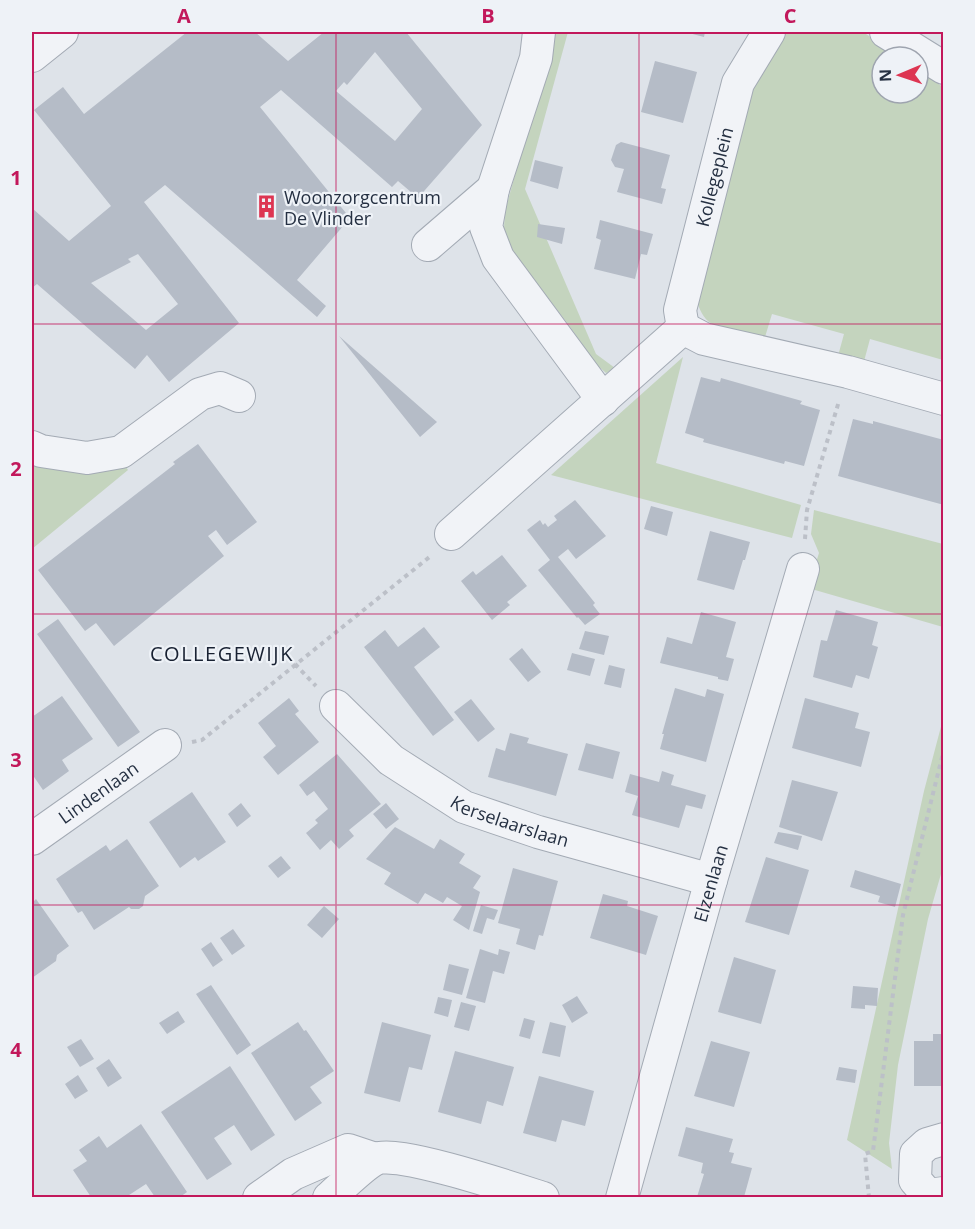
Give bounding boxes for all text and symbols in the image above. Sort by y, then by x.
text: A [177,2,191,29]
text: B [481,2,495,29]
text: C [784,2,797,29]
north arrow [870,45,930,105]
text: N [874,69,896,82]
street label: Kollegeplein [690,124,738,229]
text: 1 [10,164,22,191]
place label: Woonzorgcentrum De Vlinder [284,185,441,230]
building icon: Woonzorgcentrum De Vlinder [253,194,279,220]
text: 2 [10,455,22,482]
district label: COLLEGEWIJK [150,640,294,667]
text: 3 [10,746,22,773]
street label: Lindenlaan [53,756,143,829]
street label: Kerselaarslaan [446,790,572,852]
street label: Elzenlaan [688,841,733,925]
text: 4 [10,1036,22,1063]

